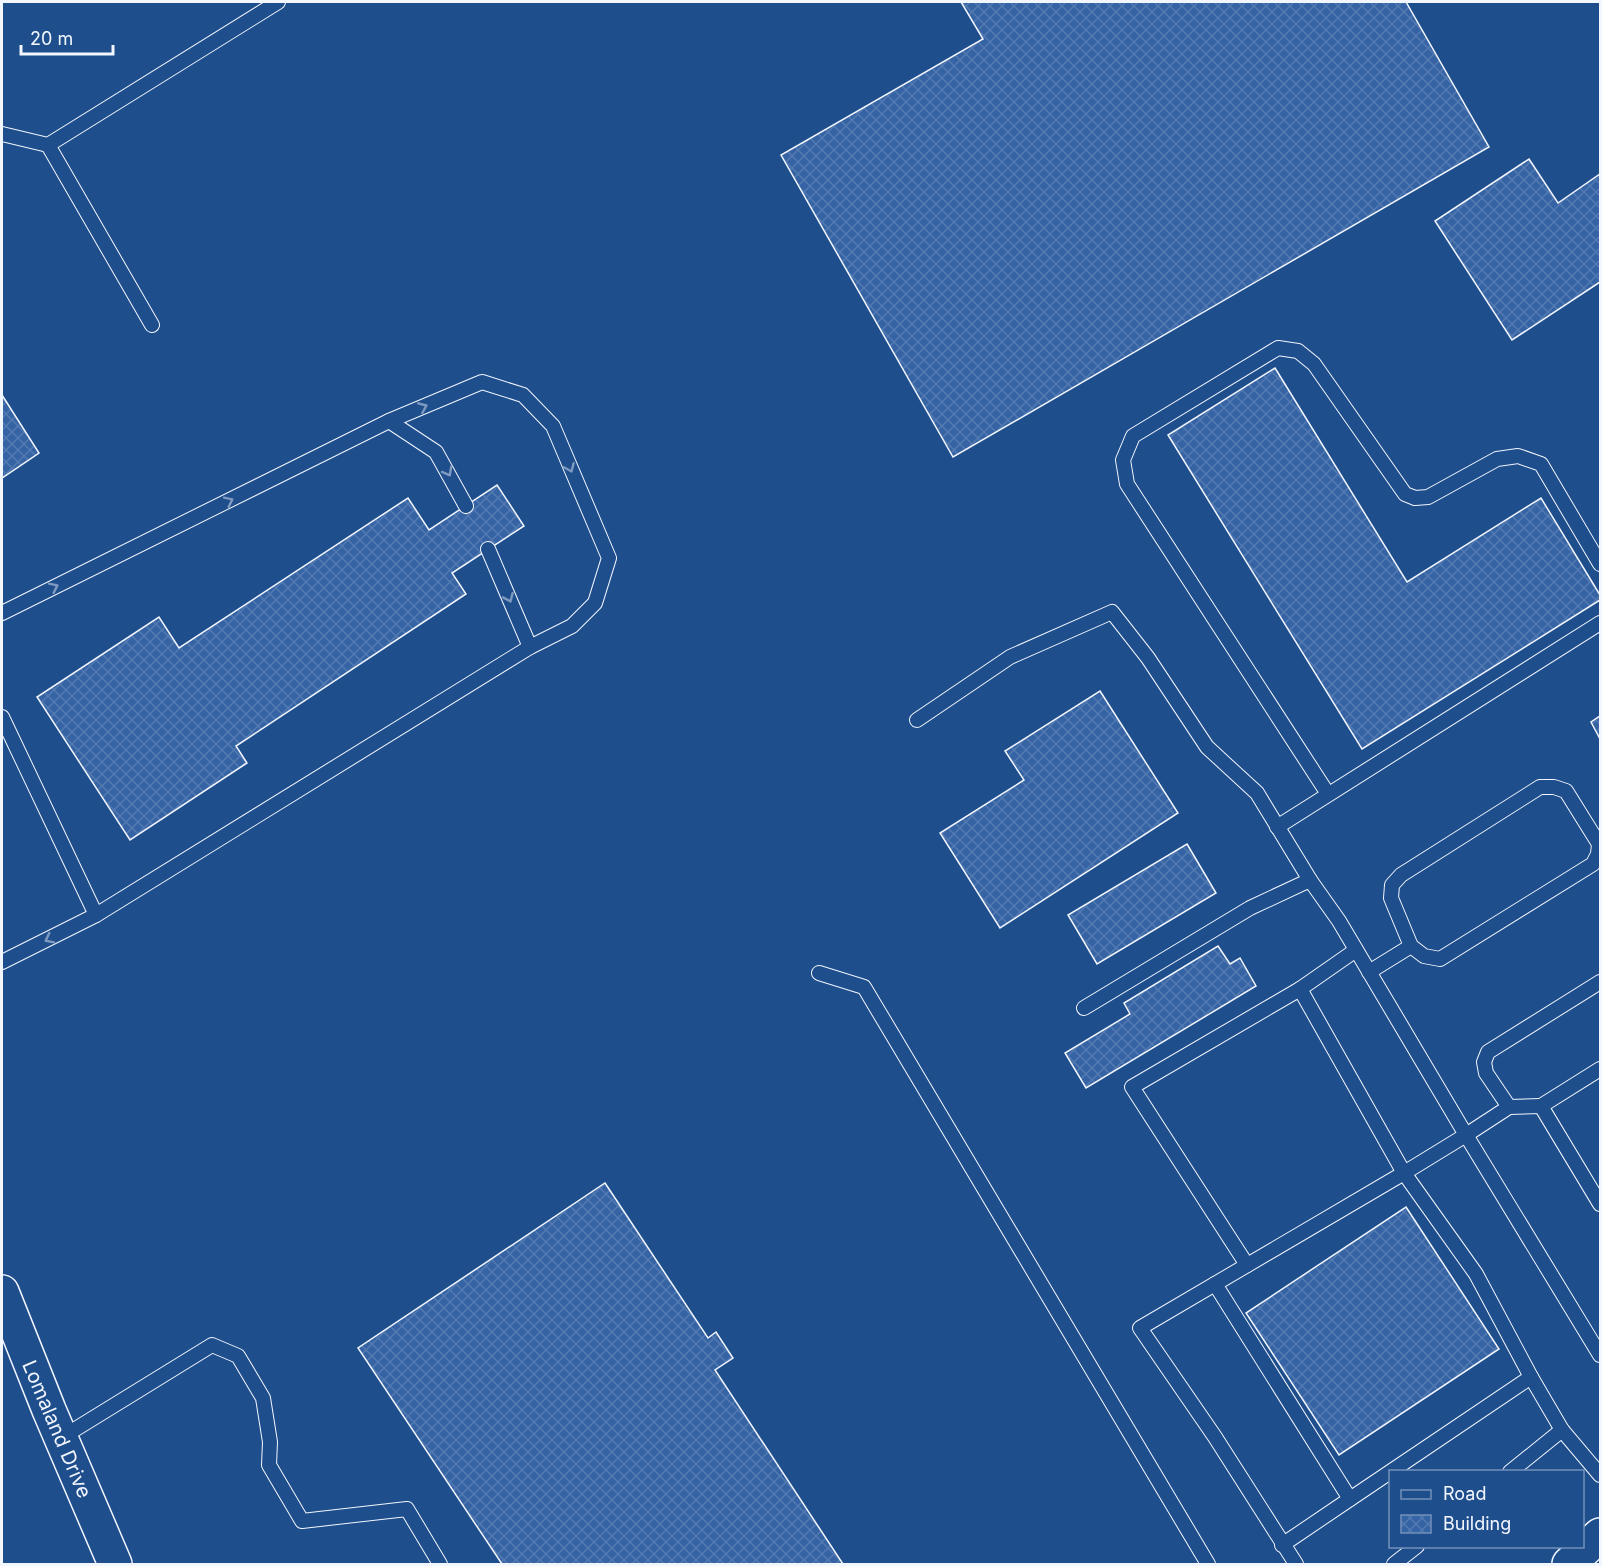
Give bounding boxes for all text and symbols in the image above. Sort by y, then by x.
scale bar [21,18,112,56]
text: 20 m [30,28,73,49]
one-way arrow [417,402,428,414]
one-way arrow [563,461,575,472]
one-way arrow [440,466,452,477]
one-way arrow [222,496,233,508]
one-way arrow [48,583,59,595]
one-way arrow [502,592,514,603]
one-way arrow [44,931,55,943]
street label: Lomaland Drive [17,1356,97,1502]
legend [1389,1470,1584,1548]
text: Road [1443,1483,1486,1504]
text: Building [1443,1513,1511,1534]

